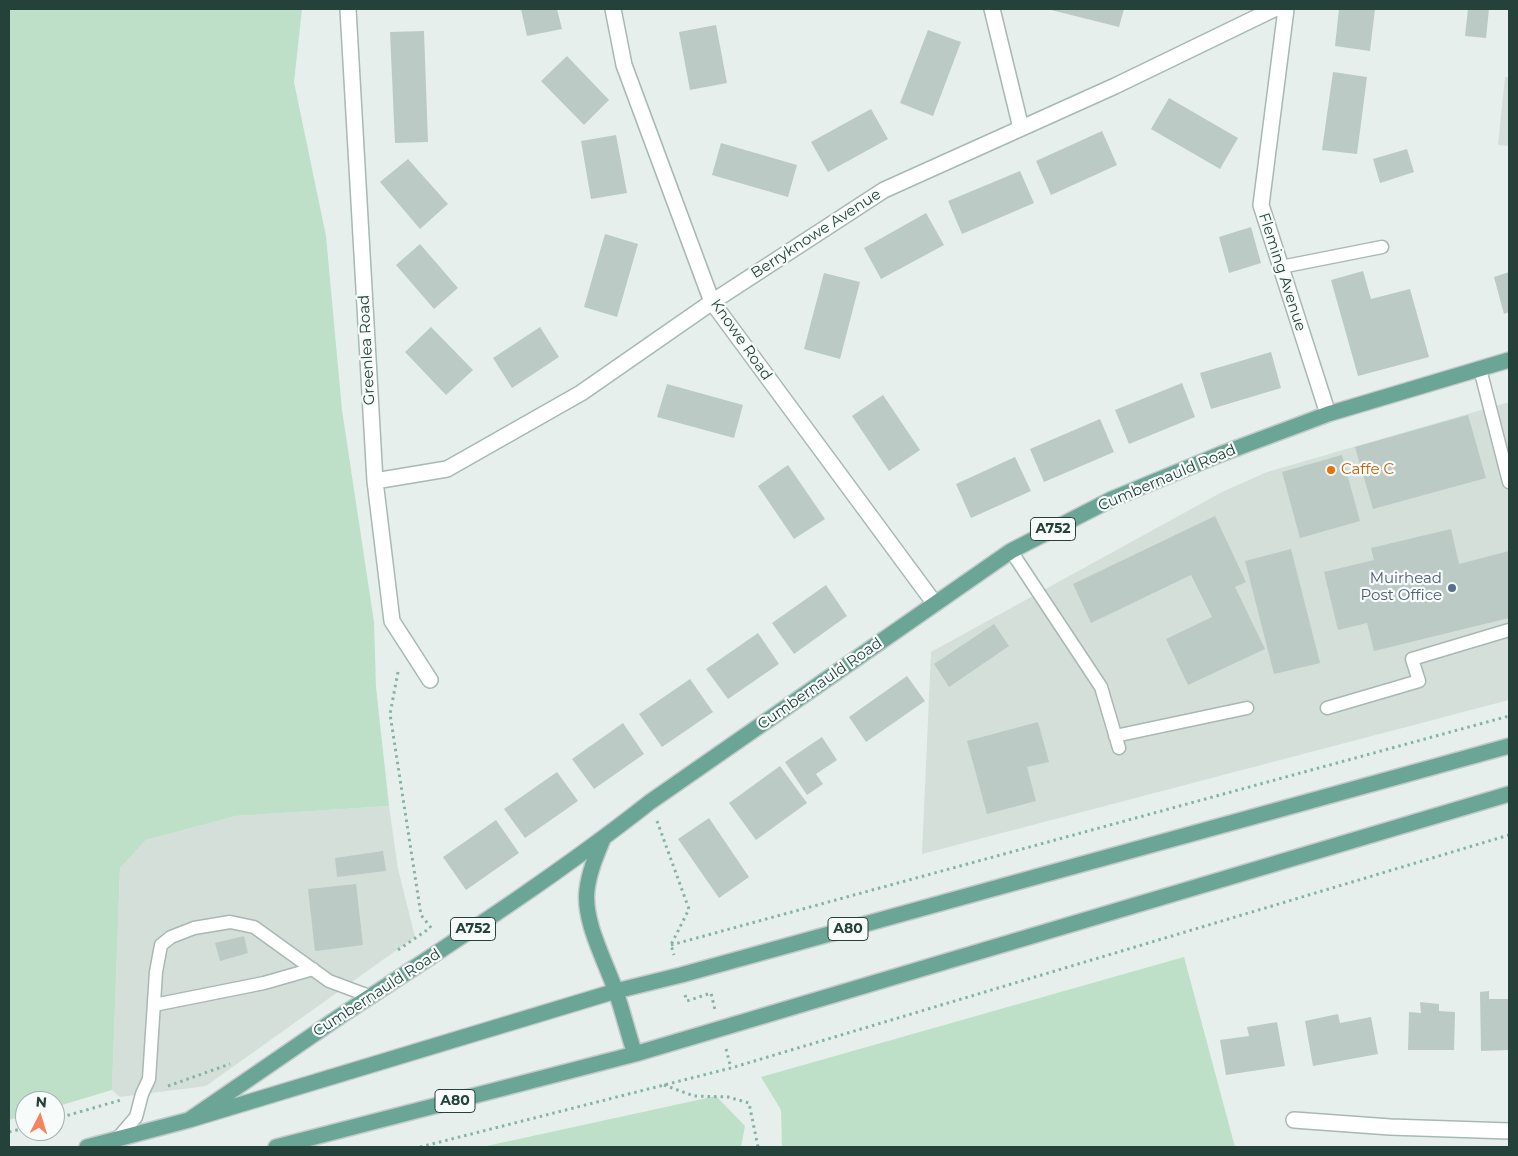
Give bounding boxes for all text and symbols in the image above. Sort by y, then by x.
street label: Berryknowe Avenue [748,185,884,283]
street label: Fleming Avenue [1254,210,1310,334]
street label: Greenlea Road [355,294,379,406]
street label: Knowe Road [706,296,776,384]
street label: Cumbernauld Road [1095,441,1239,515]
place label: Caffe C [1341,461,1394,479]
marker: Caffe C [1325,464,1337,476]
road number: A752 [1030,518,1076,540]
place label: Muirhead Post Office [1361,570,1442,605]
marker: Muirhead Post Office [1446,582,1458,594]
street label: Cumbernauld Road [754,634,886,734]
road number: A752 [450,918,496,941]
road number: A80 [828,918,868,941]
street label: Cumbernauld Road [310,945,444,1041]
road number: A80 [435,1090,475,1112]
north arrow [15,1091,65,1141]
text: N [35,1093,48,1112]

